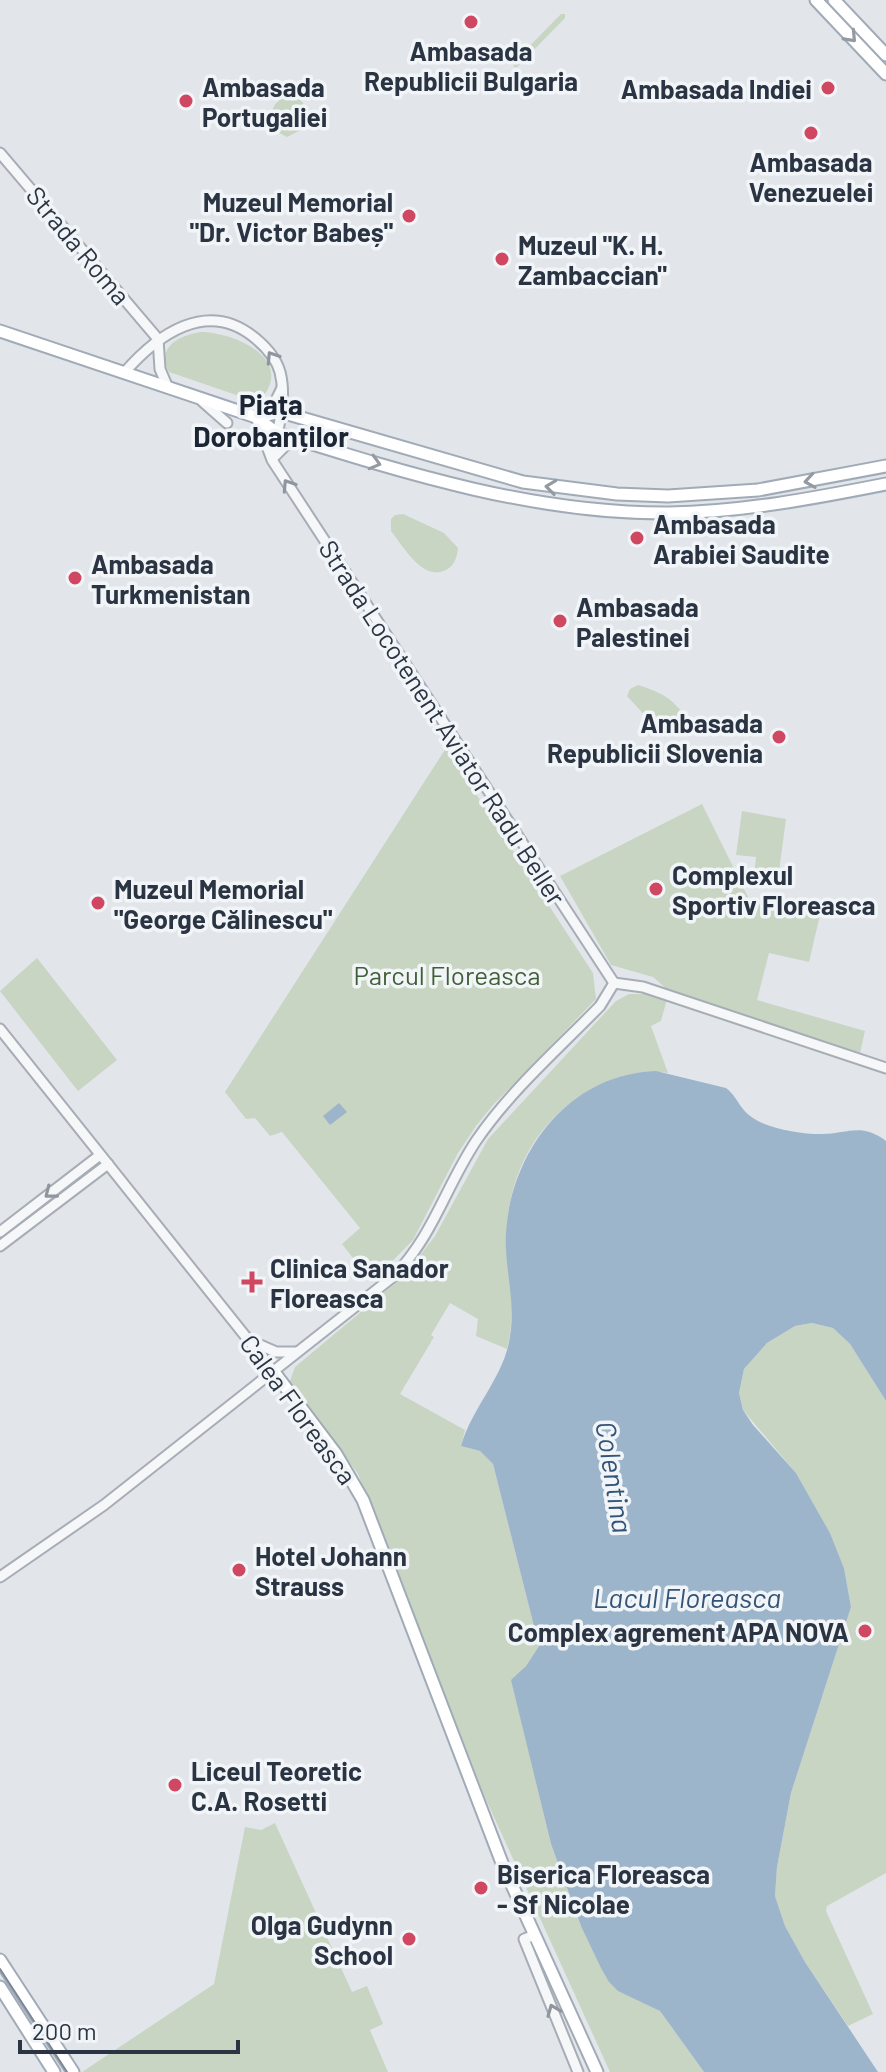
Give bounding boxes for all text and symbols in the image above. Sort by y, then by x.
marker: Ambasada Republicii Bulgaria [462,13,480,31]
one-way arrow [842,28,857,42]
place label: Ambasada Republicii Bulgaria [364,35,578,96]
place label: Ambasada Portugaliei [202,71,327,132]
place label: Ambasada Indiei [621,73,812,104]
marker: Ambasada Indiei [819,79,837,97]
marker: Ambasada Portugaliei [177,92,195,110]
marker: Ambasada Venezuelei [802,124,820,142]
place label: Ambasada Venezuelei [749,146,873,207]
street label: Strada Roma [21,180,137,310]
place label: Muzeul Memorial "Dr. Victor Babeș" [190,186,394,247]
marker: Muzeul Memorial "Dr. Victor Babeș" [400,207,418,225]
place label: Muzeul "K. H. Zambaccian" [518,229,668,290]
marker: Muzeul "K. H. Zambaccian" [493,250,511,268]
one-way arrow [266,352,281,366]
district label: Piața Dorobanților [193,387,349,453]
one-way arrow [368,454,382,470]
one-way arrow [803,472,816,489]
one-way arrow [282,479,297,494]
one-way arrow [544,479,558,496]
place label: Ambasada Arabiei Saudite [653,508,830,569]
marker: Ambasada Arabiei Saudite [628,529,646,547]
street label: Strada Locotenent Aviator Radu Beller [313,534,573,911]
place label: Ambasada Turkmenistan [91,548,251,609]
marker: Ambasada Turkmenistan [66,569,84,587]
place label: Ambasada Palestinei [576,591,699,652]
marker: Ambasada Palestinei [551,612,569,630]
place label: Ambasada Republicii Slovenia [547,707,763,768]
marker: Ambasada Republicii Slovenia [770,728,788,746]
place label: Complexul Sportiv Floreasca [672,859,876,920]
place label: Muzeul Memorial "George Călinescu" [114,873,333,934]
marker: Complexul Sportiv Floreasca [647,880,665,898]
marker: Muzeul Memorial "George Călinescu" [89,894,107,912]
park label: Parcul Floreasca [353,959,541,990]
one-way arrow [44,1184,59,1198]
place label: Clinica Sanador Floreasca [270,1252,449,1313]
marker: Clinica Sanador Floreasca [241,1271,263,1293]
street label: Calea Floreasca [234,1328,364,1490]
water label: Colentina [589,1419,641,1535]
place label: Hotel Johann Strauss [255,1540,407,1601]
marker: Hotel Johann Strauss [230,1561,248,1579]
water label: Lacul Floreasca [593,1580,781,1614]
place label: Complex agrement APA NOVA [508,1616,849,1647]
marker: Complex agrement APA NOVA [856,1622,874,1640]
place label: Liceul Teoretic C.A. Rosetti [191,1755,362,1816]
marker: Liceul Teoretic C.A. Rosetti [166,1776,184,1794]
place label: Biserica Floreasca - Sf Nicolae [497,1858,710,1919]
marker: Biserica Floreasca - Sf Nicolae [472,1879,490,1897]
place label: Olga Gudynn School [251,1909,393,1970]
marker: Olga Gudynn School [400,1930,418,1948]
scale bar [20,2004,238,2054]
one-way arrow [546,2004,563,2018]
text: 200 m [32,2016,97,2045]

